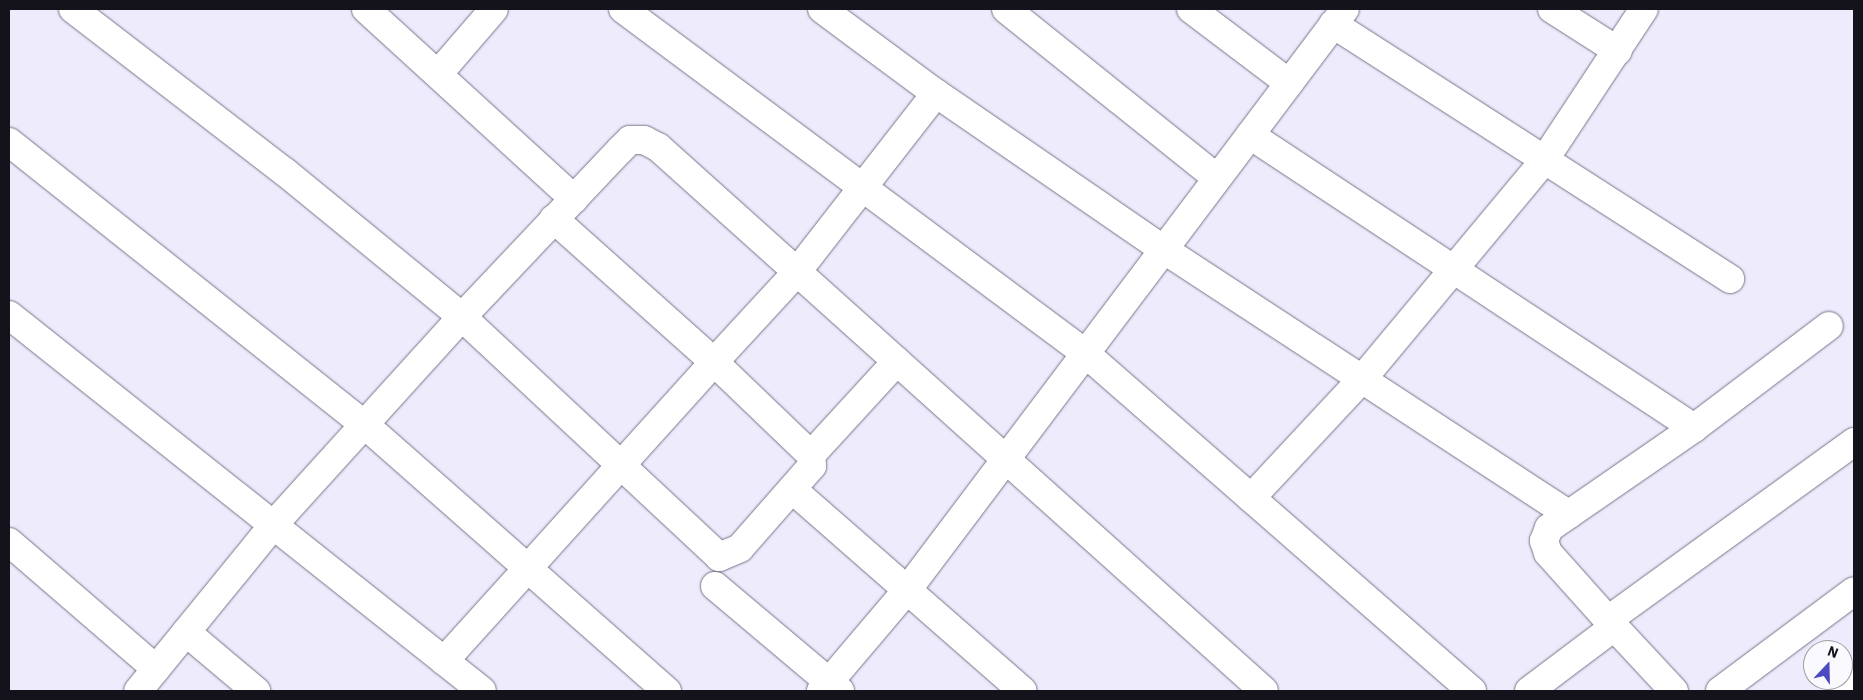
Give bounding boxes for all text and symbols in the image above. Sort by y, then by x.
north arrow [1803,640,1853,690]
text: N [1825,642,1841,662]

